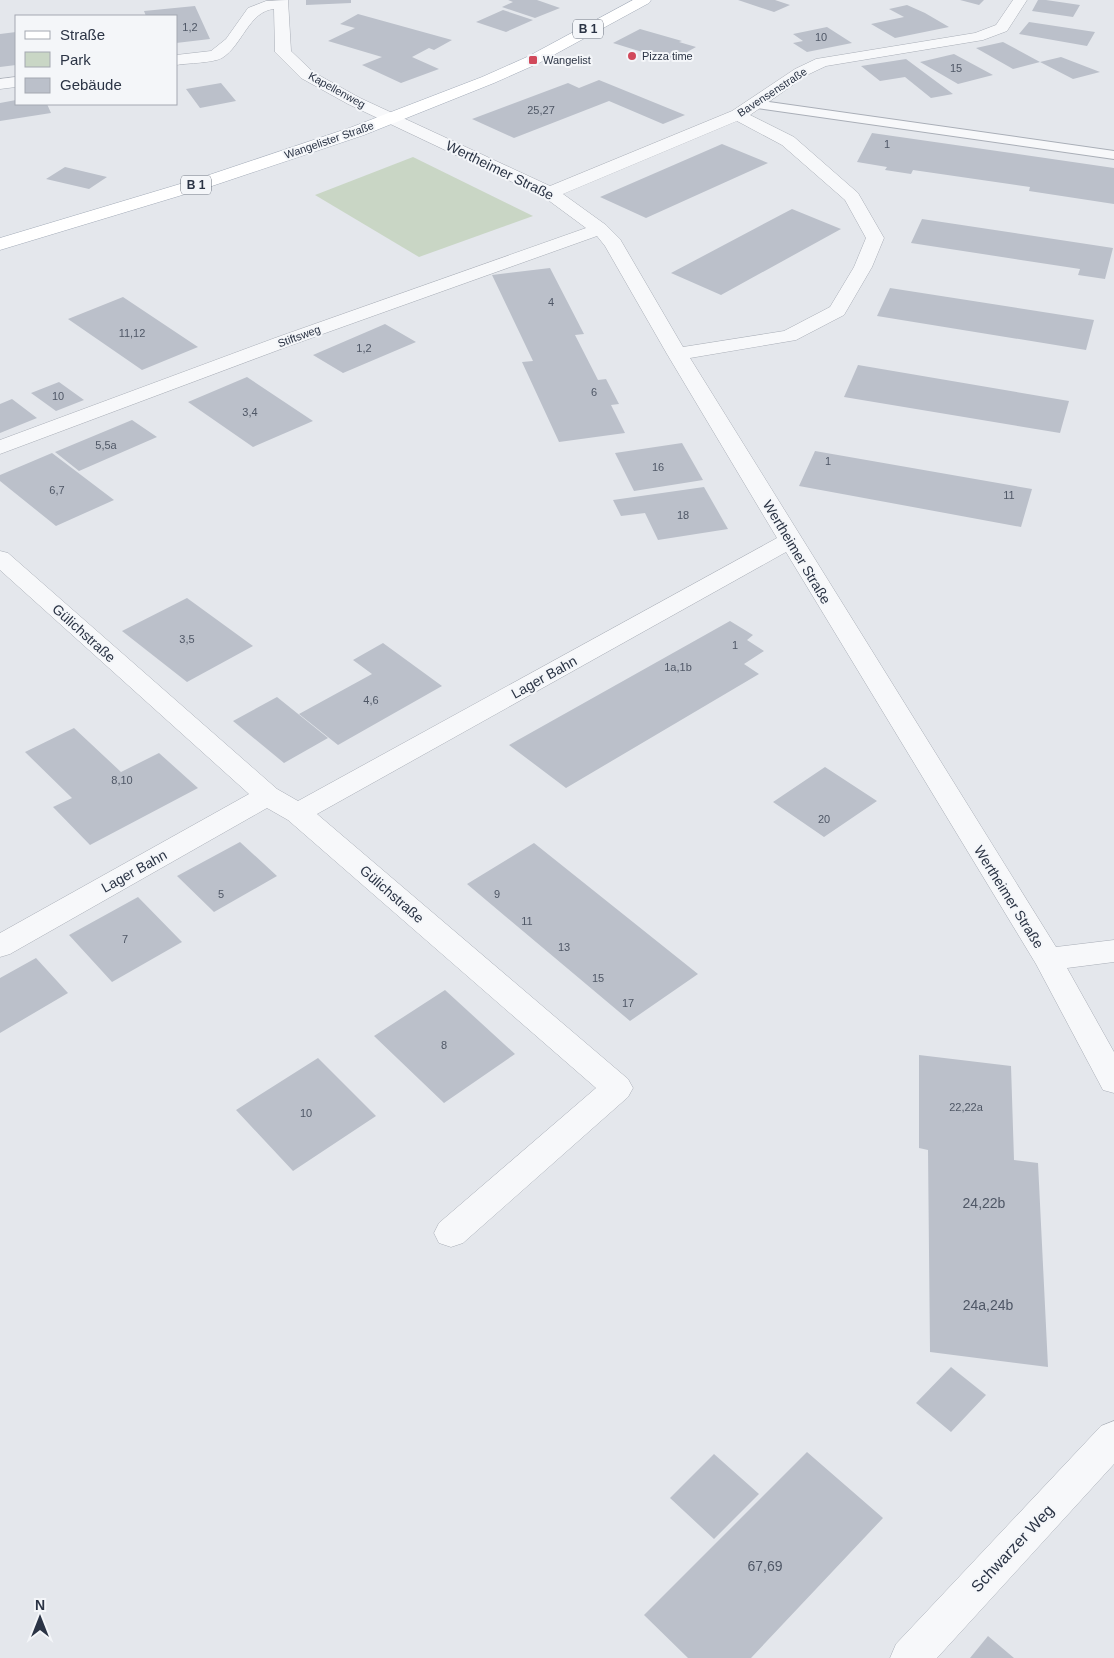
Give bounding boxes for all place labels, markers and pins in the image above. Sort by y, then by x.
marker: Pizza time [626,50,638,62]
place label: Pizza time [642,50,693,62]
marker: Wangelist [527,54,539,66]
place label: Wangelist [543,54,591,66]

